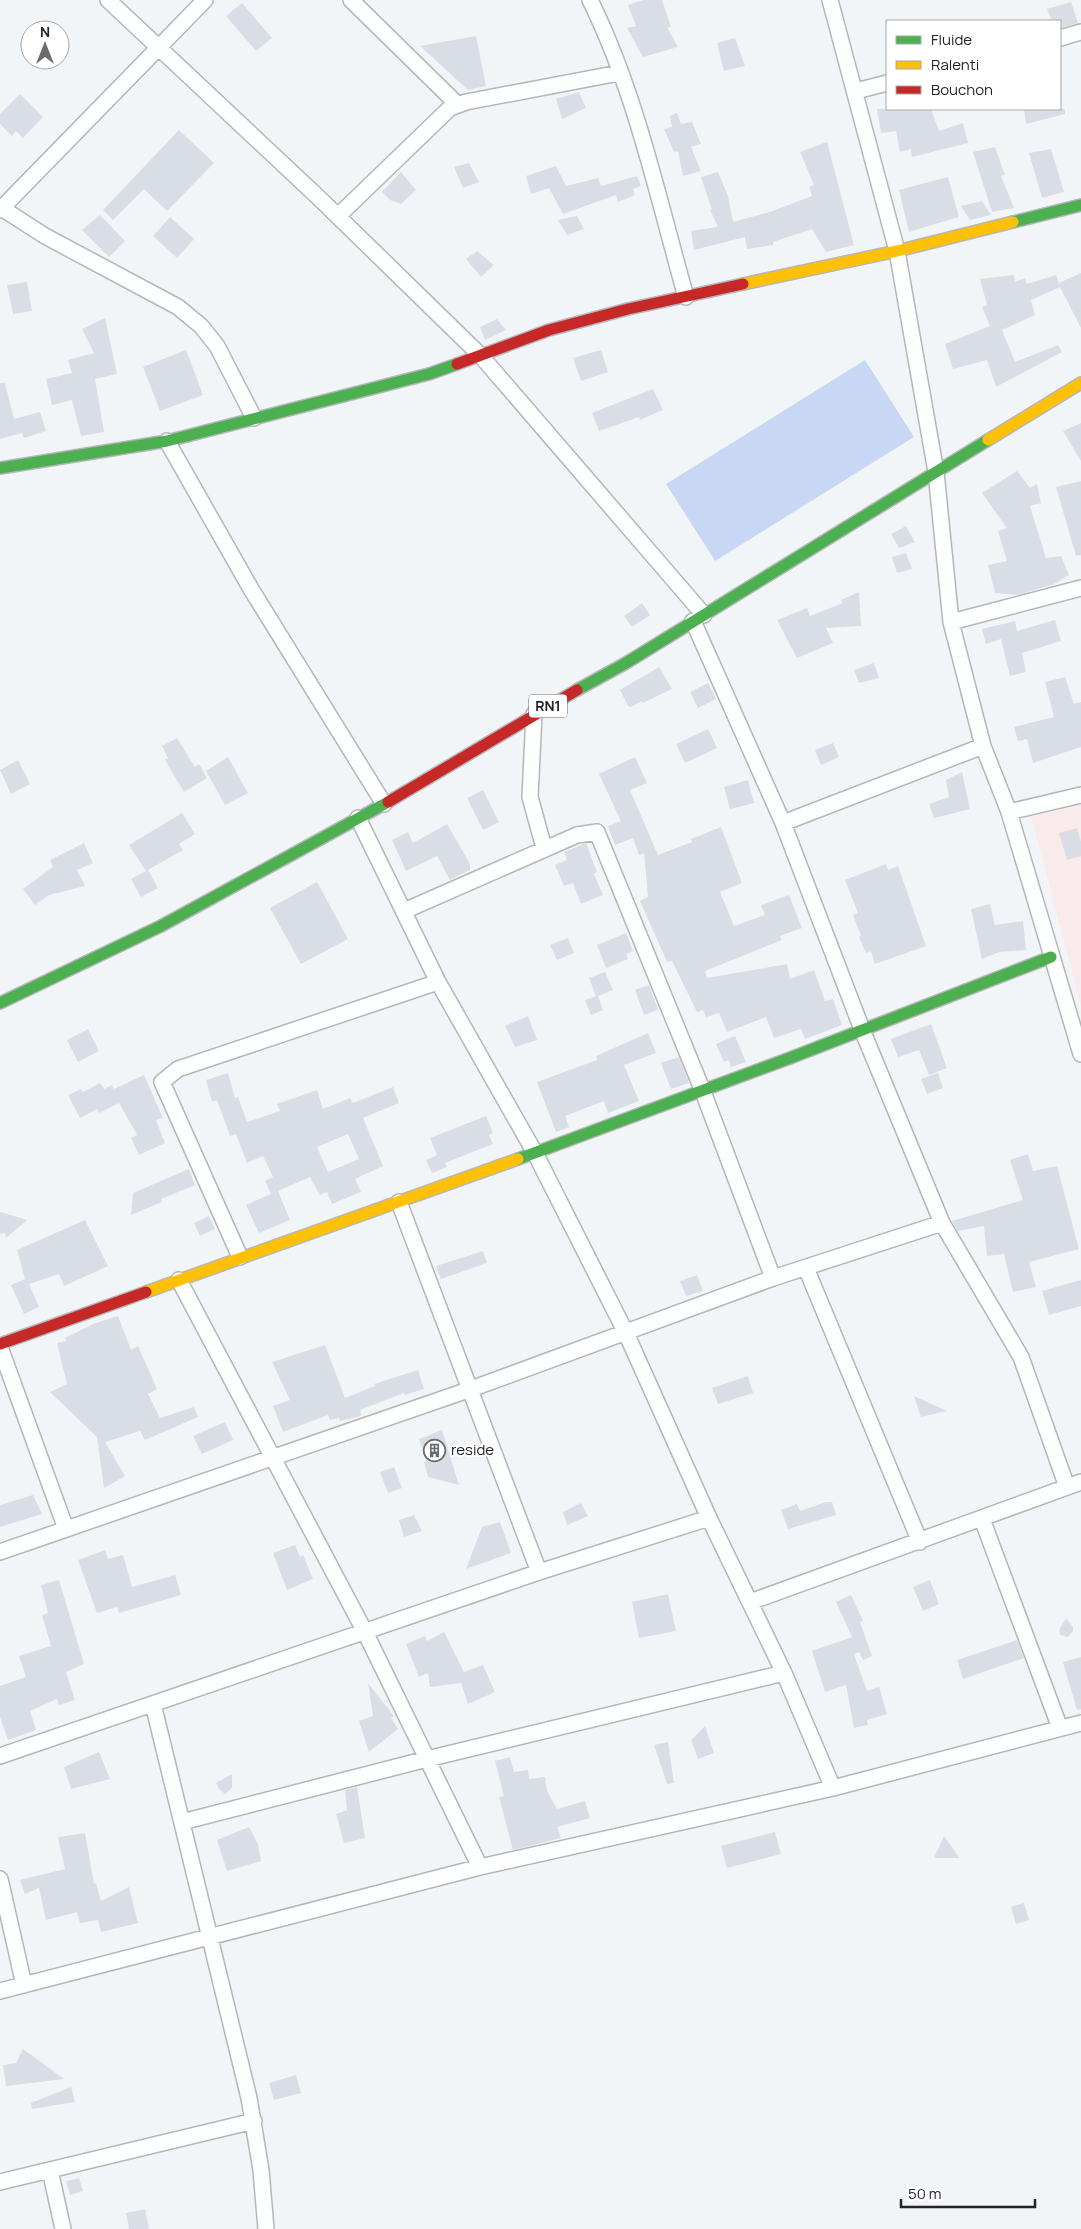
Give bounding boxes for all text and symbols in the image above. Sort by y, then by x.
north arrow [20,20,70,70]
legend [886,20,1061,110]
text: N [40,22,50,41]
text: Fluide [931,29,972,50]
text: Ralenti [931,54,979,75]
text: Bouchon [931,79,993,100]
road number: RN1 [529,694,567,718]
building icon: reside [423,1438,447,1462]
place label: reside [451,1439,494,1460]
scale bar [901,2176,1035,2208]
text: 50 m [908,2183,942,2204]

